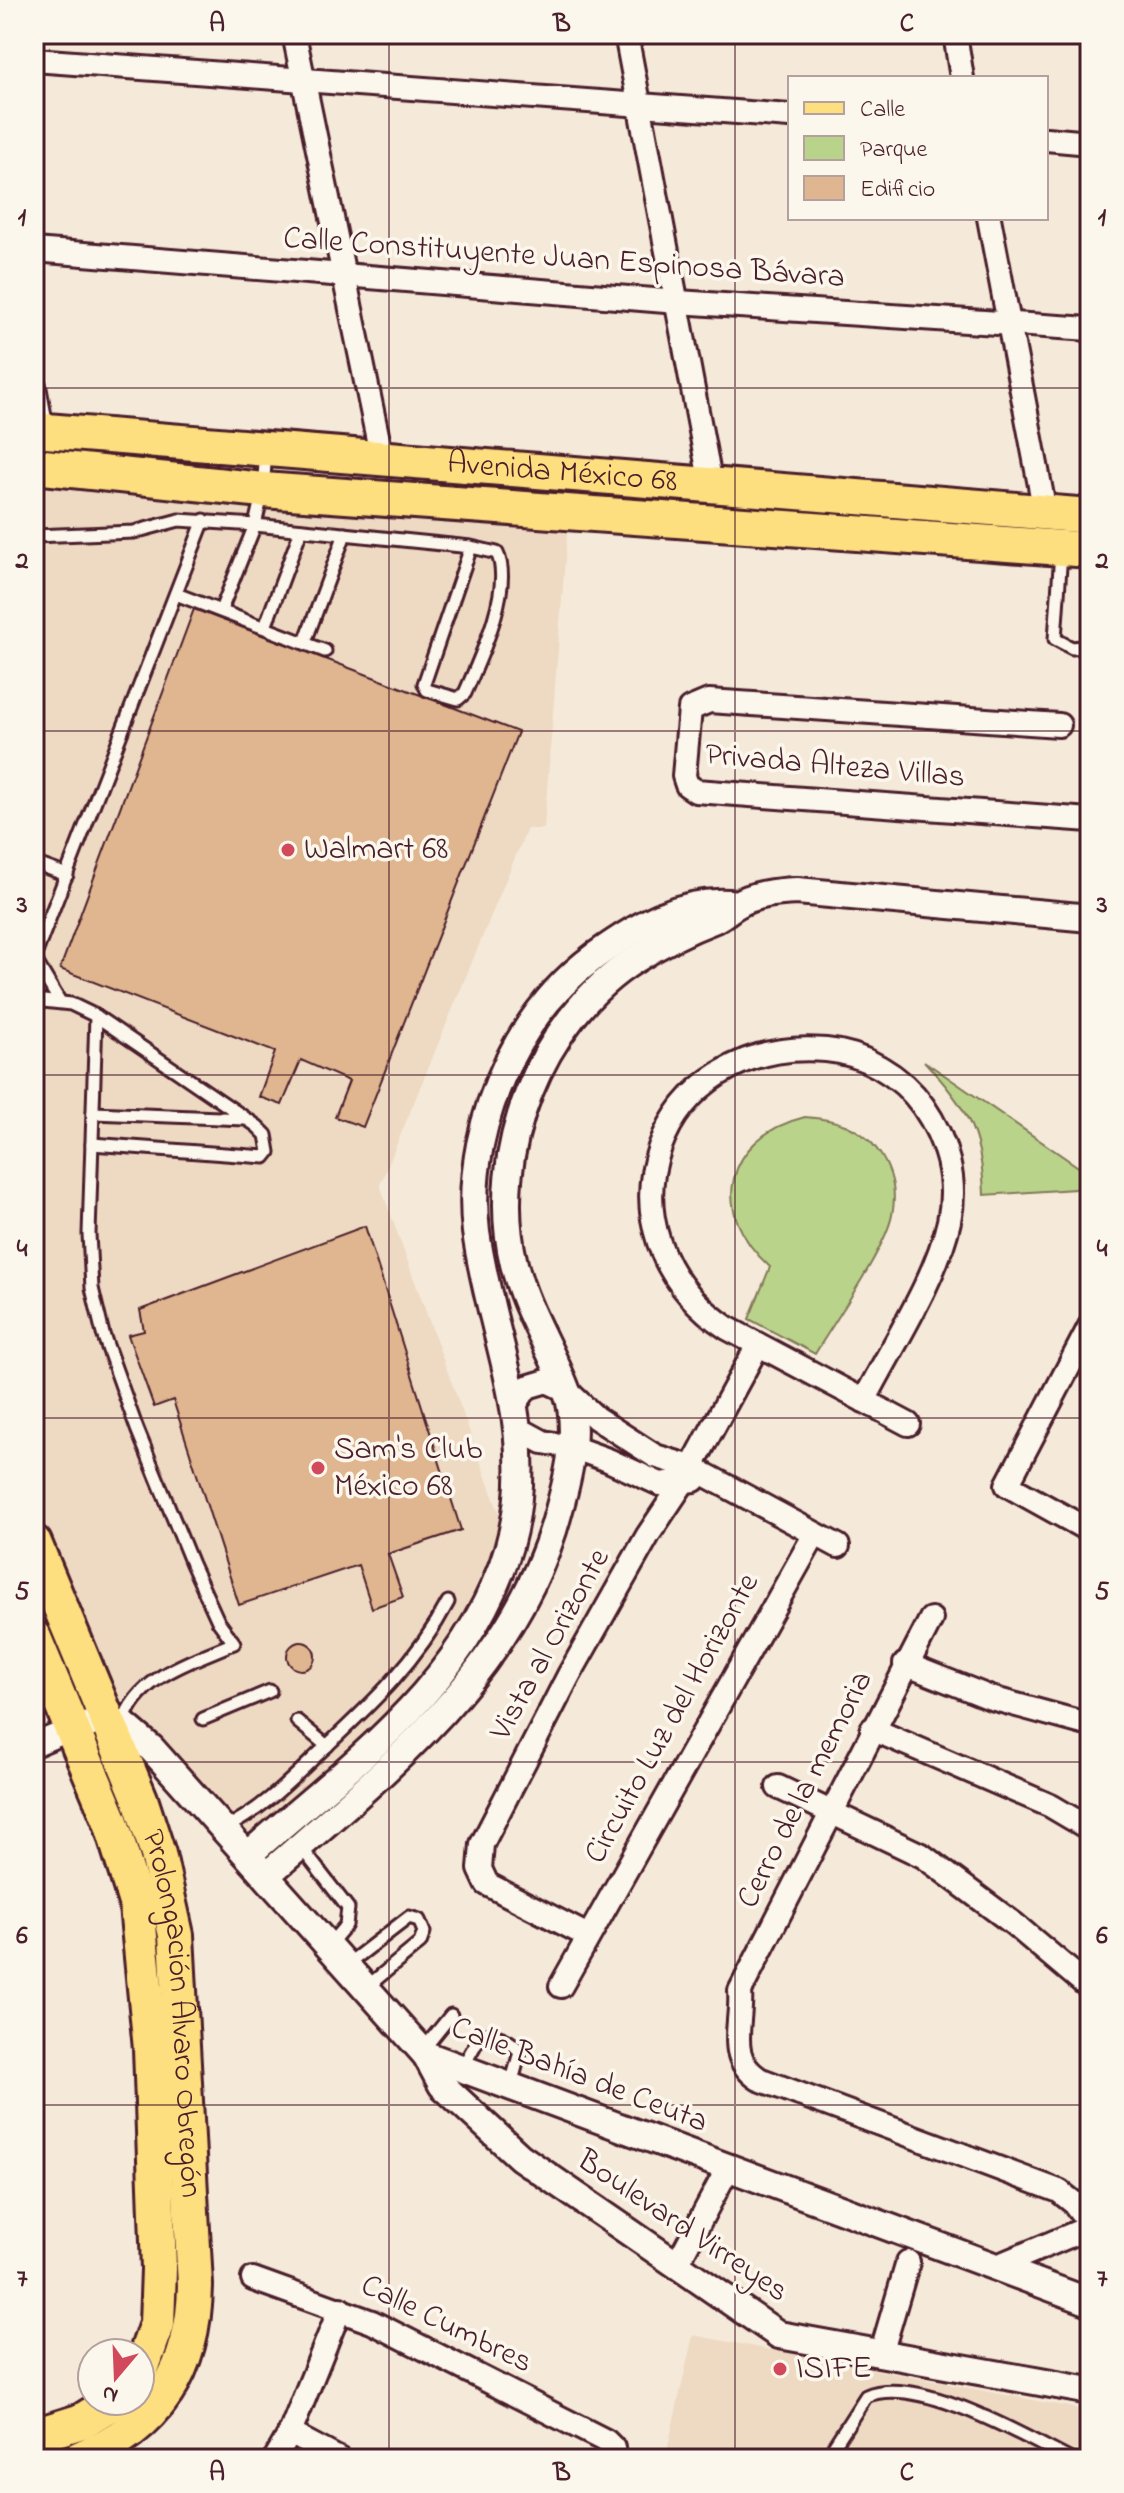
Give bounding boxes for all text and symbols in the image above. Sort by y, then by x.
text: A [209,6,225,44]
text: B [552,6,571,44]
text: C [900,6,914,44]
legend [788,76,1048,220]
text: Calle [860,93,905,128]
text: Parque [860,133,927,168]
text: Edificio [860,173,935,208]
text: 1 [18,200,27,238]
text: 1 [1098,200,1107,238]
street label: Calle Constituyente Juan Espinosa Bávara [282,216,846,302]
street label: Avenida México 68 [445,440,679,506]
text: 2 [15,543,29,581]
text: 2 [1095,543,1109,581]
street label: Privada Alteza Villas [703,732,967,802]
place label: Walmart 68 [304,827,448,874]
marker: Walmart 68 [279,841,297,859]
text: 3 [16,887,28,925]
text: 3 [1096,887,1108,925]
text: 4 [17,1231,28,1269]
text: 4 [1097,1231,1108,1269]
place label: Sam's Club México 68 [334,1427,482,1511]
marker: Sam's Club México 68 [309,1459,327,1477]
street label: Vista al Orizonte [478,1540,624,1750]
street label: Circuito Luz del Horizonte [573,1565,773,1873]
text: 5 [15,1574,30,1612]
text: 5 [1095,1574,1110,1612]
street label: Cerro de la memoria [726,1663,886,1917]
street label: Prolongación Álvaro Obregón [128,1824,214,2199]
text: 6 [16,1918,28,1956]
text: 6 [1096,1918,1108,1956]
street label: Calle Bahía de Ceuta [444,2005,714,2147]
street label: Boulevard Virreyes [566,2138,797,2315]
text: 7 [17,2261,28,2299]
text: 7 [1097,2261,1108,2299]
street label: Calle Cumbres [352,2263,540,2387]
north arrow [76,2337,156,2417]
place label: ISIFE [796,2346,872,2393]
marker: ISIFE [771,2360,789,2378]
text: N [98,2376,123,2411]
text: A [209,2455,225,2493]
text: B [552,2455,571,2493]
text: C [900,2455,914,2493]

